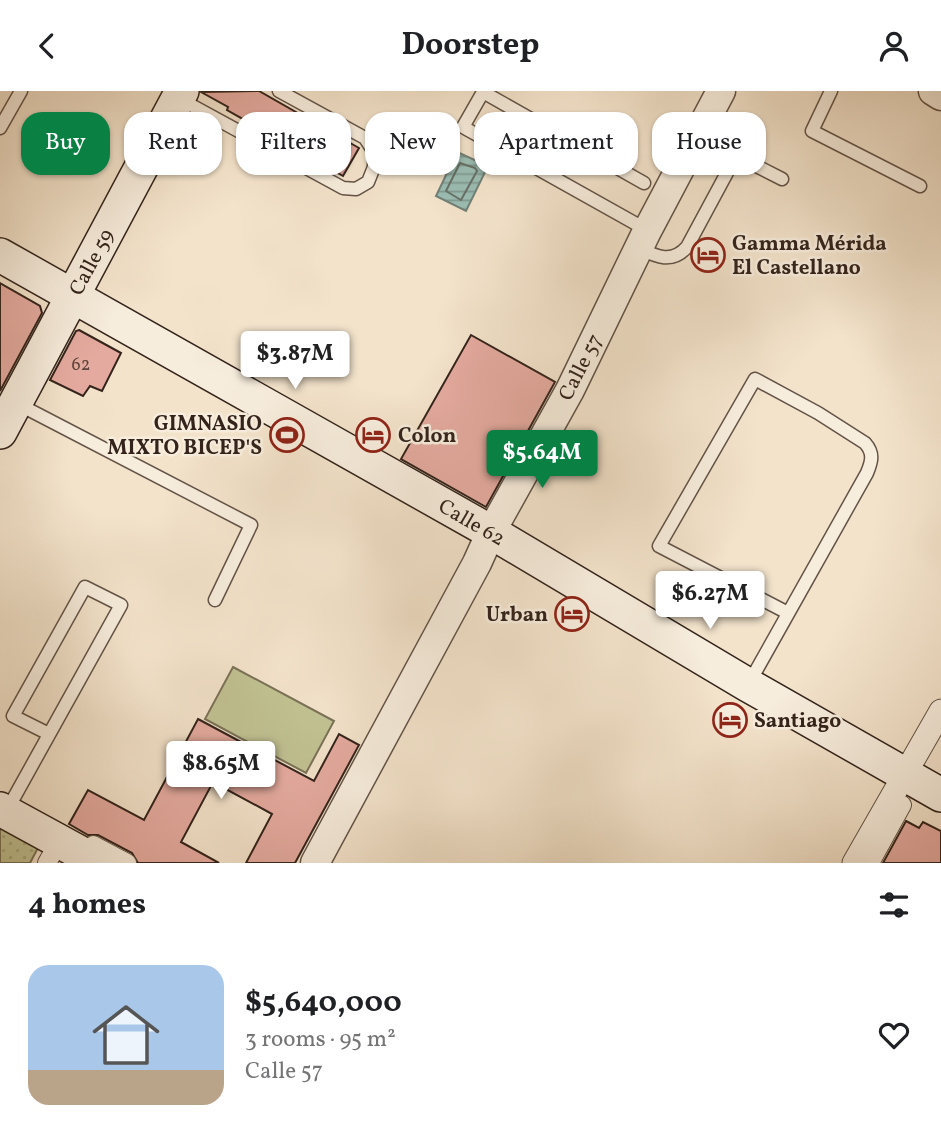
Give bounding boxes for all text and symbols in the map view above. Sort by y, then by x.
text: Doorstep [401,24,540,68]
icon: back [28,27,66,65]
icon: person [875,27,913,65]
chip: Buy [21,112,110,175]
chip: Rent [124,112,222,175]
chip: Filters [236,112,351,175]
chip: New [365,112,460,175]
chip: Apartment [474,112,638,175]
chip: House [652,112,766,175]
street label: Calle 59 [63,224,122,301]
place label: Gamma Mérida El Castellano [732,230,887,283]
hotel icon: Gamma Mérida El Castellano [689,236,727,274]
street label: Calle 57 [552,329,610,406]
pin: $3.87M [238,331,352,391]
text: $3.87M [257,338,333,370]
house number: 62 [72,353,90,378]
place label: GIMNASIO MIXTO BICEP'S [107,410,262,463]
sports icon: GIMNASIO MIXTO BICEP'S [268,416,306,454]
hotel icon: Colon [354,416,392,454]
place label: Colon [398,422,456,451]
pin: $5.64M [485,431,599,490]
text: $5.64M [503,437,581,469]
street label: Calle 62 [432,493,510,554]
pin: $6.27M [653,571,767,631]
text: $6.27M [672,578,748,610]
hotel icon: Urban [553,595,591,633]
place label: Urban [486,601,548,630]
hotel icon: Santiago [711,701,749,739]
place label: Santiago [754,707,841,736]
pin: $8.65M [164,741,278,801]
text: $8.65M [182,748,260,780]
text: 4 homes [28,884,146,926]
icon: filters [875,886,913,924]
text: $5,640,000 [245,982,402,1024]
icon: home [84,993,168,1077]
icon: heart [875,1016,913,1054]
text: 3 rooms · 95 m² [245,1024,396,1056]
text: Calle 57 [245,1056,323,1088]

